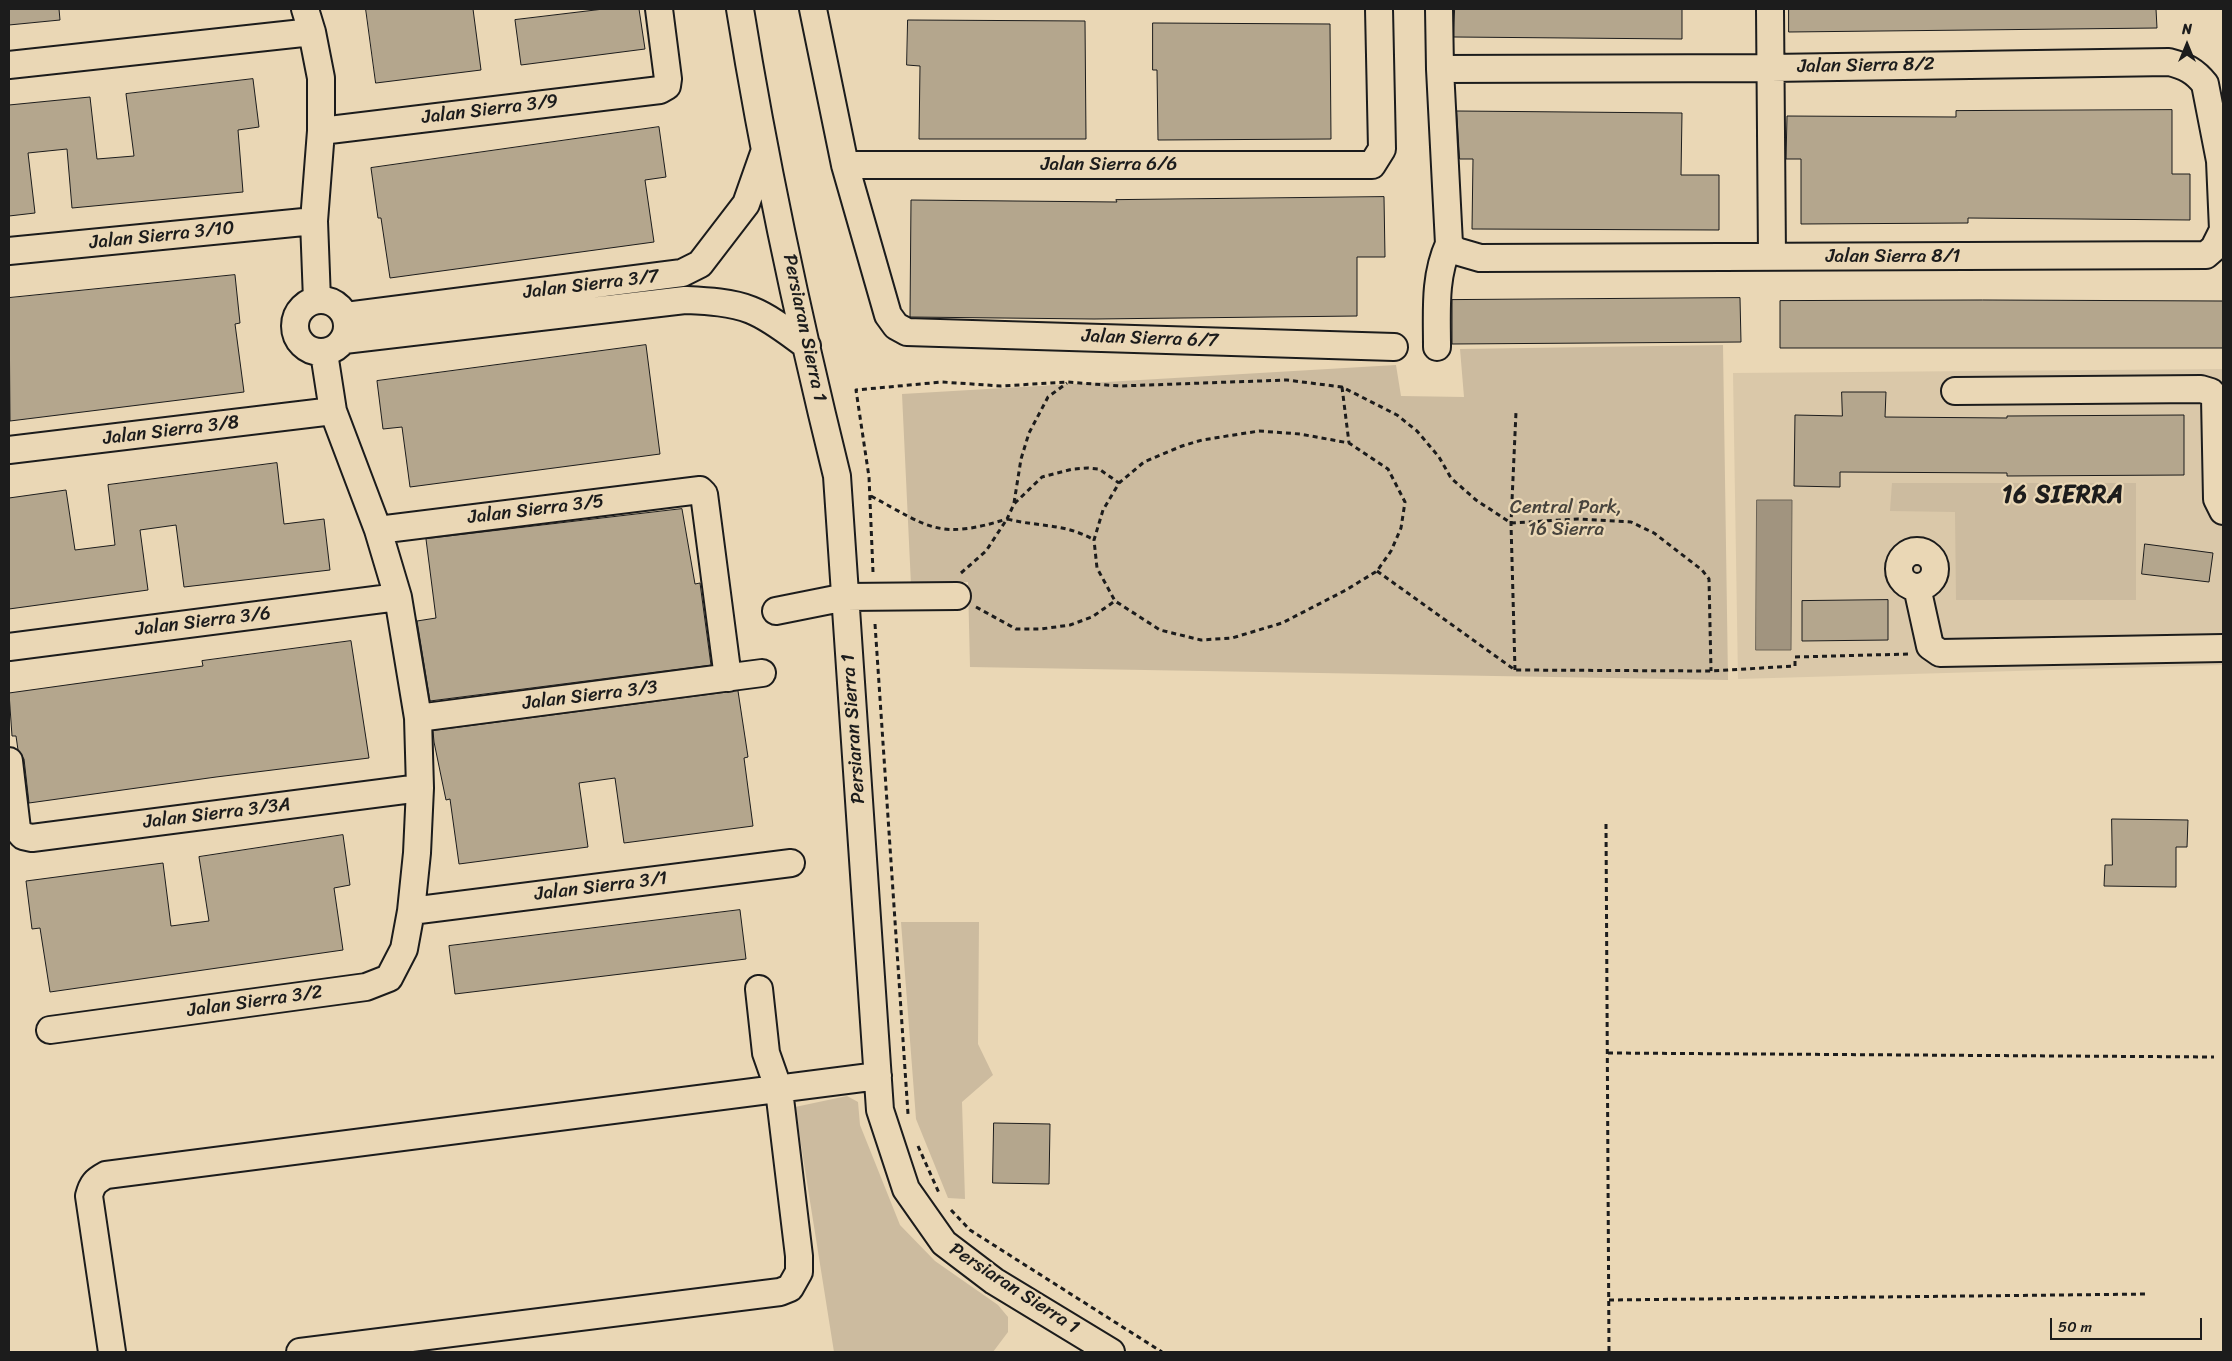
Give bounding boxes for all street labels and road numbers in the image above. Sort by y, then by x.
street label: Jalan Sierra 8/2 [1797,53,1935,79]
street label: Jalan Sierra 3/9 [421,90,559,130]
street label: Jalan Sierra 6/6 [1041,154,1177,176]
street label: Jalan Sierra 3/10 [88,217,236,255]
street label: Jalan Sierra 8/1 [1826,246,1960,268]
street label: Persiaran Sierra 1 [777,252,831,404]
street label: Jalan Sierra 3/7 [522,265,660,305]
street label: Jalan Sierra 6/7 [1081,325,1219,353]
street label: Jalan Sierra 3/8 [102,411,240,451]
street label: Jalan Sierra 3/5 [467,490,605,530]
street label: Jalan Sierra 3/6 [134,602,272,642]
street label: Persiaran Sierra 1 [837,653,871,805]
street label: Jalan Sierra 3/3 [521,676,659,716]
street label: Jalan Sierra 3/3A [142,794,292,834]
street label: Jalan Sierra 3/1 [533,868,669,906]
street label: Jalan Sierra 3/2 [186,981,324,1023]
street label: Persiaran Sierra 1 [945,1239,1083,1339]

